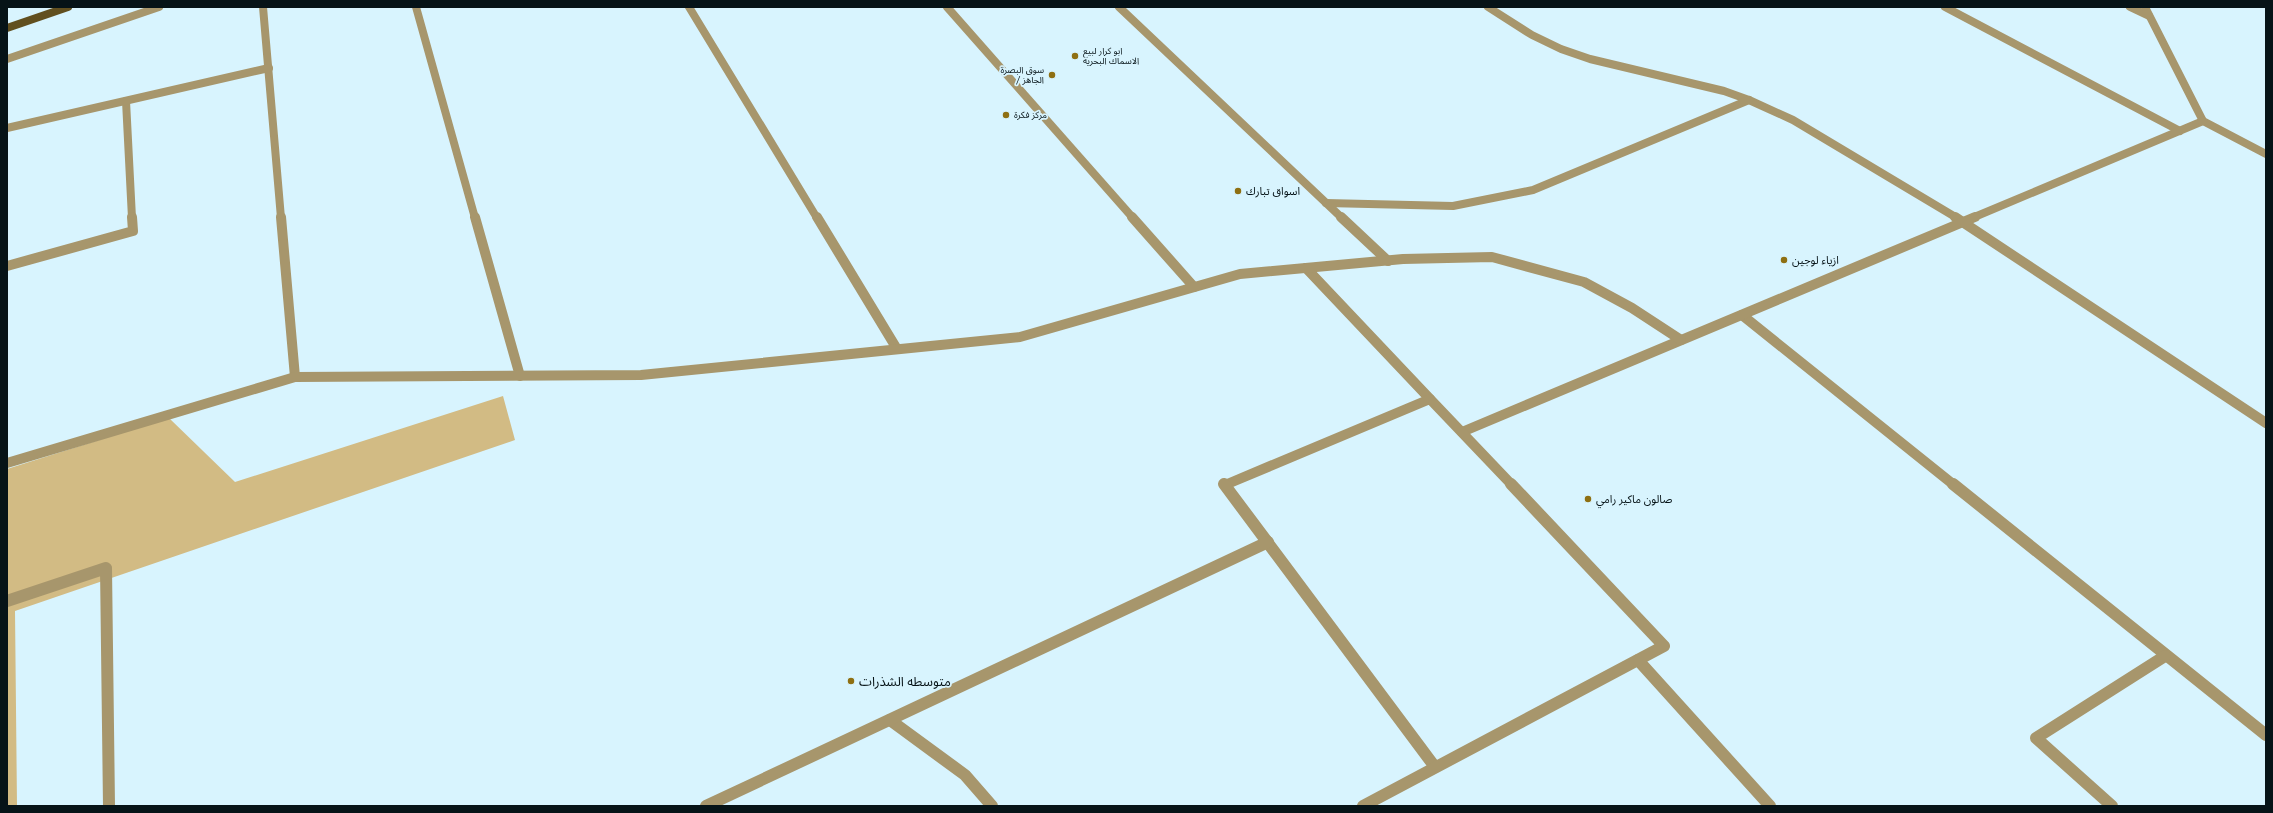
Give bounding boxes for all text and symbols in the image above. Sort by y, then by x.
place label: ابو كرار لبيع الاسماك البحريه [1083,46,1139,67]
marker: ابو كرار لبيع الاسماك البحريه [1070,51,1080,61]
place label: سوق البصرة / الجاهز [1000,65,1044,86]
marker: سوق البصرة / الجاهز [1047,70,1057,80]
marker: مركز فكرة [1001,110,1011,120]
place label: مركز فكرة [1014,110,1047,121]
place label: اسواق تبارك [1246,185,1300,198]
marker: اسواق تبارك [1233,186,1243,196]
place label: ازياء لوجين [1792,254,1839,267]
marker: ازياء لوجين [1779,255,1789,265]
place label: صالون ماكير رامي [1596,493,1673,509]
marker: صالون ماكير رامي [1583,494,1593,504]
place label: متوسطه الشذرات [859,674,951,689]
marker: متوسطه الشذرات [846,676,856,686]

